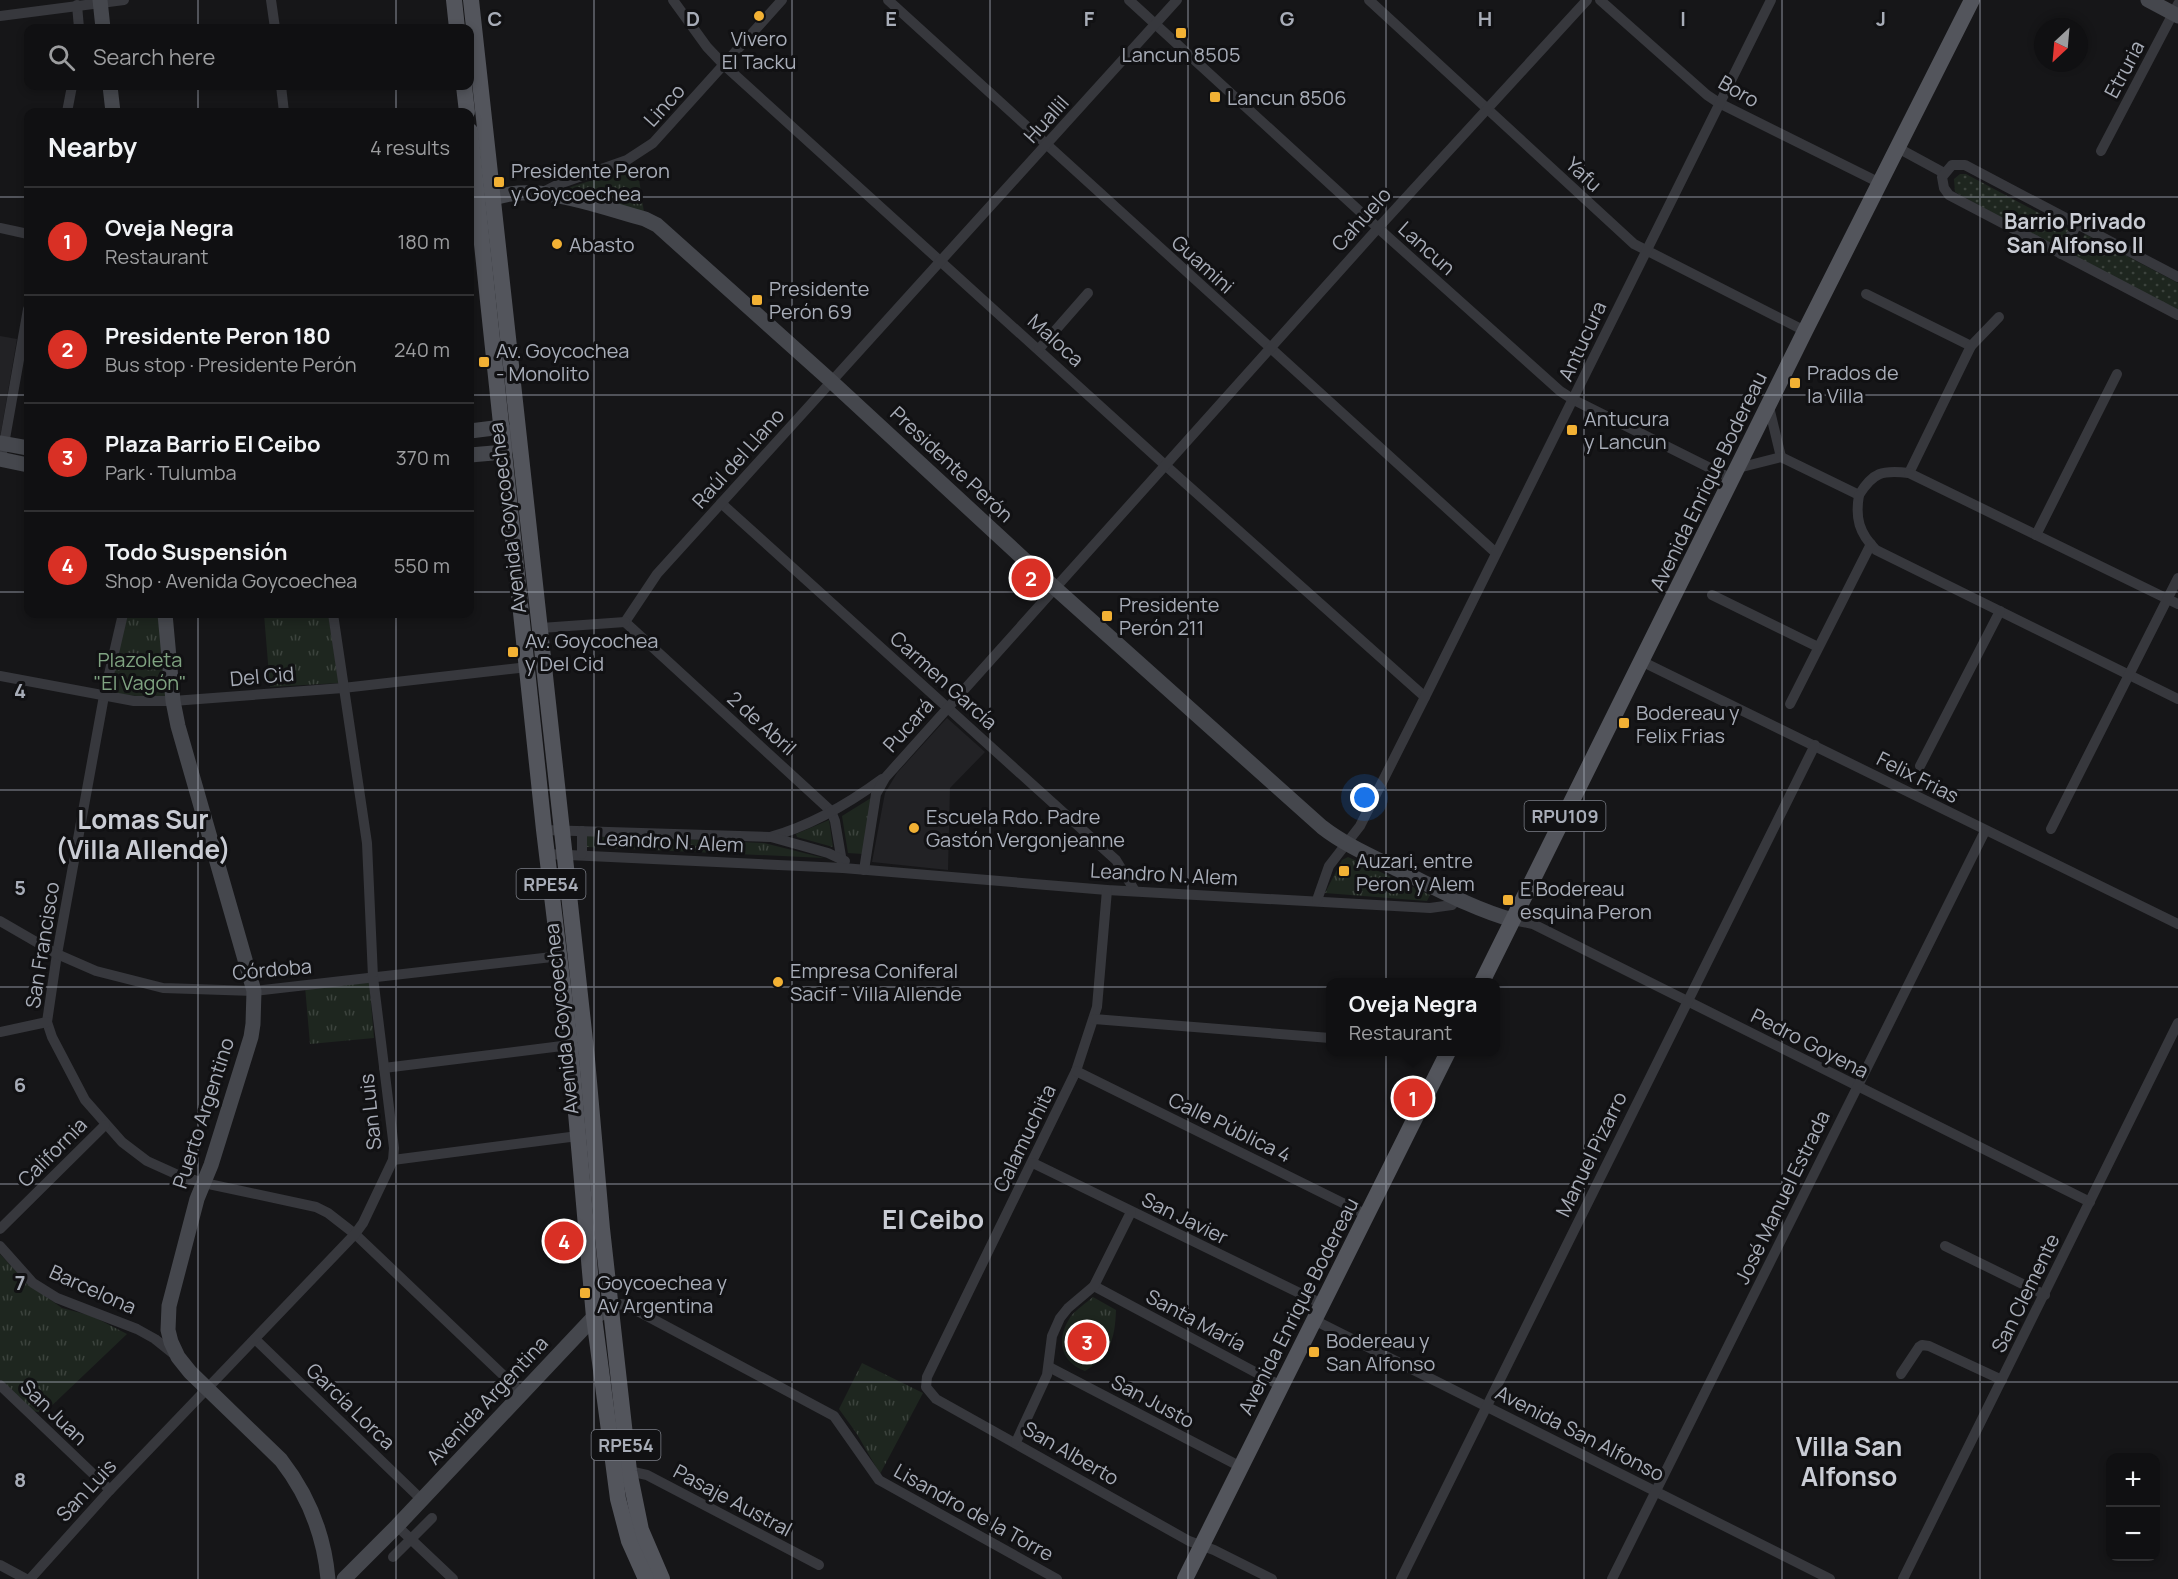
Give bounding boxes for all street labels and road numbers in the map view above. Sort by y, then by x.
street label: Etruria [2098,36,2150,102]
street label: Boro [1714,69,1764,114]
street label: Linco [637,78,691,132]
street label: Huallil [1017,89,1075,149]
street label: Yafu [1560,151,1608,197]
street label: Cahuelo [1325,181,1397,257]
street label: Lancun [1393,215,1461,281]
street label: Guamini [1166,229,1240,299]
street label: Antucura [1552,297,1612,385]
street label: Maloca [1022,308,1090,372]
street label: Avenida Enrique Bodereau [1643,367,1773,595]
street label: Presidente Perón [885,400,1019,528]
street label: Raúl del Llano [686,402,790,514]
street label: Avenida Goycoechea [482,421,532,615]
street label: Carmen García [885,625,1003,735]
street label: Del Cid [229,660,295,692]
street label: 2 de Abril [722,685,802,761]
street label: Pucará [877,692,939,758]
street label: Felix Frias [1872,745,1964,809]
road number: RPU109 [1524,801,1606,831]
street label: Leandro N. Alem [596,824,744,858]
street label: Leandro N. Alem [1090,857,1238,891]
road number: RPE54 [516,869,586,899]
street label: San Francisco [19,880,65,1010]
street label: Avenida Goycoechea [538,922,584,1116]
street label: Córdoba [231,952,313,986]
street label: Pedro Goyena [1747,1002,1873,1084]
street label: Puerto Argentino [166,1034,240,1192]
street label: San Luis [353,1073,387,1151]
street label: Calamuchita [986,1080,1062,1196]
street label: Calle Pública 4 [1164,1086,1296,1168]
street label: Manuel Pizarro [1549,1087,1633,1221]
street label: José Manuel Estrada [1728,1106,1836,1288]
street label: California [11,1111,93,1193]
street label: San Javier [1137,1185,1233,1251]
street label: Avenida Enrique Bodereau [1231,1193,1365,1419]
street label: San Clemente [1985,1229,2065,1357]
street label: Barcelona [45,1258,141,1320]
street label: Santa María [1141,1282,1251,1358]
street label: Avenida Argentina [420,1330,554,1470]
street label: García Lorca [301,1357,401,1455]
street label: San Justo [1107,1368,1199,1434]
street label: San Juan [15,1373,93,1451]
street label: Avenida San Alfonso [1491,1379,1669,1487]
street label: San Alberto [1018,1415,1124,1491]
road number: RPE54 [592,1430,660,1460]
street label: San Luis [50,1453,122,1527]
street label: Pasaje Austral [669,1457,797,1543]
street label: Lisandro de la Torre [889,1457,1059,1567]

